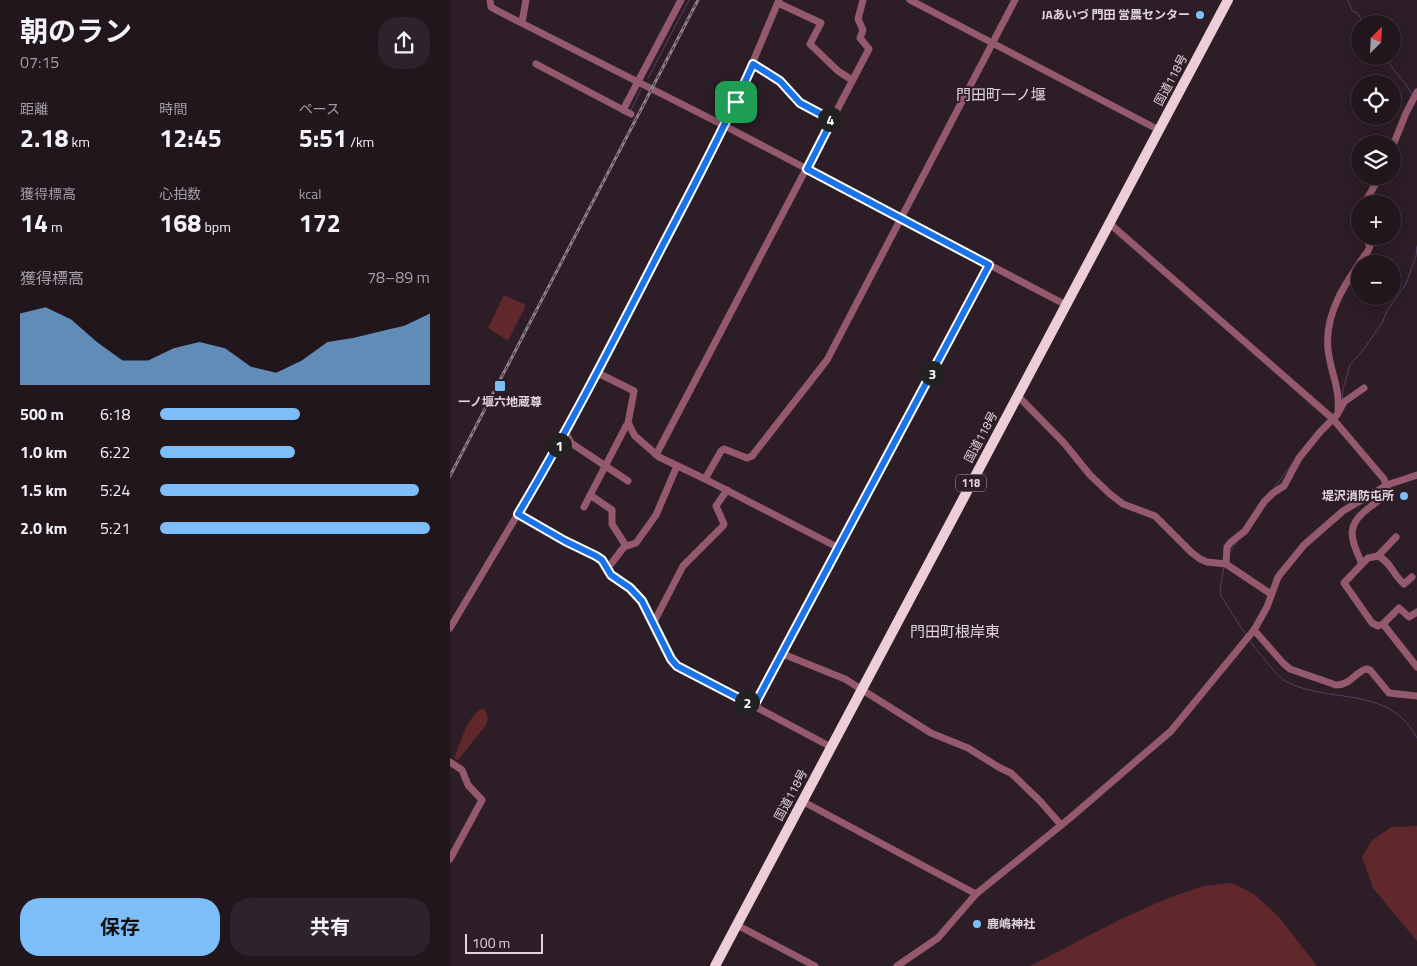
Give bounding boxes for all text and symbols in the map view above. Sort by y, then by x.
place label: JAあいづ 門田 営農センター [1042,5,1190,24]
text: 朝のラン [20,9,132,52]
marker: JAあいづ 門田 営農センター [1194,9,1206,21]
north arrow [1351,15,1401,65]
map controls [1351,15,1401,305]
button: share [378,17,430,69]
text: 07:15 [20,50,59,74]
street label: 国道118号 [1149,51,1192,109]
button: locate [1351,75,1401,125]
pin [715,81,757,123]
district label: 門田町一ノ堰 [956,83,1046,106]
icon: arrive [722,88,750,116]
text: 距離 [20,98,48,119]
text: 時間 [159,98,187,119]
text: ペース [299,98,340,119]
pin: 4 [818,106,842,132]
text: 4 [827,109,834,130]
text: 2.18 [20,119,68,157]
text: 12:45 [159,119,222,157]
text: 5:51 [299,119,347,157]
text: km [68,131,90,152]
text: /km [347,131,374,152]
button: layers [1351,135,1401,185]
text: 獲得標高 [20,183,76,204]
text: 心拍数 [159,183,201,204]
text: kcal [299,183,322,204]
button: + [1351,195,1401,245]
text: 14 [20,204,48,242]
text: 168 [159,204,201,242]
text: 172 [299,204,341,242]
text: m [48,216,63,237]
text: bpm [201,216,231,237]
button: − [1351,255,1401,305]
text: 78–89 m [367,265,430,289]
text: 獲得標高 [20,266,84,290]
pin: 3 [920,360,944,386]
text: 3 [929,363,936,384]
marker: 一ノ堰六地蔵尊 [493,379,507,393]
place label: 一ノ堰六地蔵尊 [458,392,542,411]
text: 500 m [20,402,64,426]
text: 6:18 [100,402,130,426]
street label: 国道118号 [959,408,1002,466]
pin: 1 [546,432,572,458]
text: 1 [556,435,563,456]
text: 1.0 km [20,440,67,464]
text: 6:22 [100,440,130,464]
road number: 118 [956,474,986,492]
text: 1.5 km [20,478,67,502]
text: 5:24 [100,478,130,502]
place label: 堤沢消防屯所 [1322,486,1394,505]
marker: 堤沢消防屯所 [1398,490,1410,502]
text: 2.0 km [20,516,67,540]
text: 5:21 [100,516,130,540]
district label: 門田町根岸東 [910,620,1000,643]
pin: 2 [734,690,760,714]
text: 2 [744,692,751,713]
street label: 国道118号 [769,766,812,824]
button: 保存 [20,898,220,956]
button: 共有 [230,898,430,956]
place label: 鹿嶋神社 [987,914,1035,933]
marker: 鹿嶋神社 [971,918,983,930]
scale bar [465,931,542,954]
text: 100 m [472,932,510,953]

